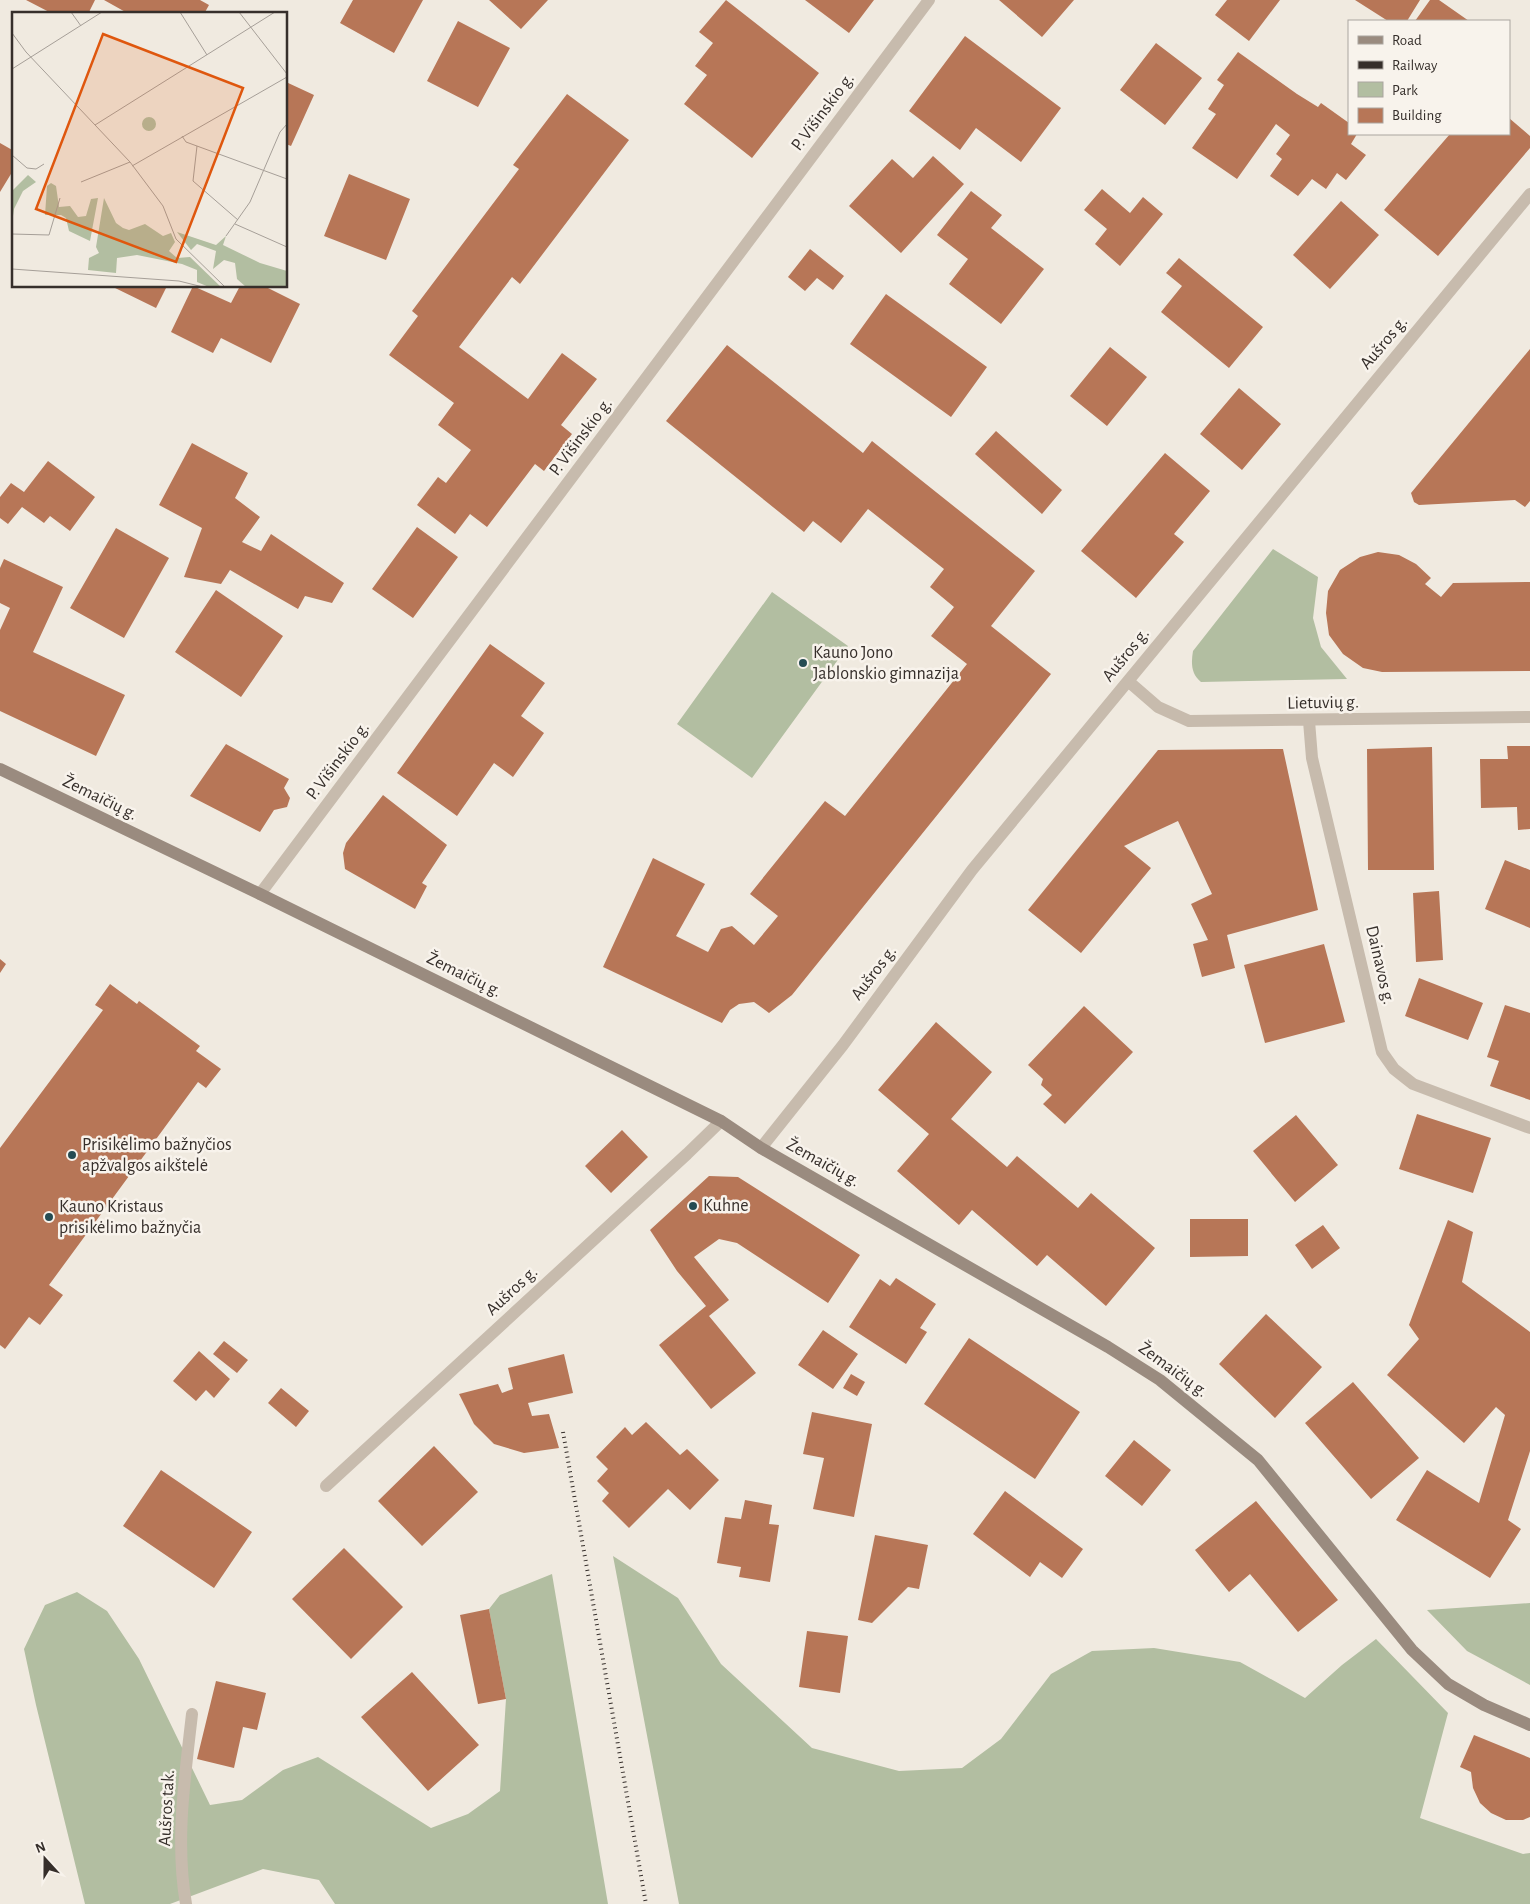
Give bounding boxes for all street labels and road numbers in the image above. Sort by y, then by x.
street label: P. Višinskio g. [788,70,858,154]
street label: Aušros g. [1357,313,1411,373]
street label: P. Višinskio g. [546,395,616,479]
street label: Aušros g. [1099,625,1153,685]
street label: Lietuvių g. [1287,693,1359,713]
street label: P. Višinskio g. [303,719,373,803]
street label: Žemaičių g. [60,770,142,824]
street label: Dainavos g. [1362,924,1398,1006]
street label: Aušros g. [848,942,900,1004]
street label: Žemaičių g. [424,947,506,1001]
street label: Žemaičių g. [783,1133,864,1190]
street label: Aušros g. [483,1263,541,1319]
street label: Žemaičių g. [1135,1337,1213,1401]
street label: Aušros tak. [156,1769,178,1847]

